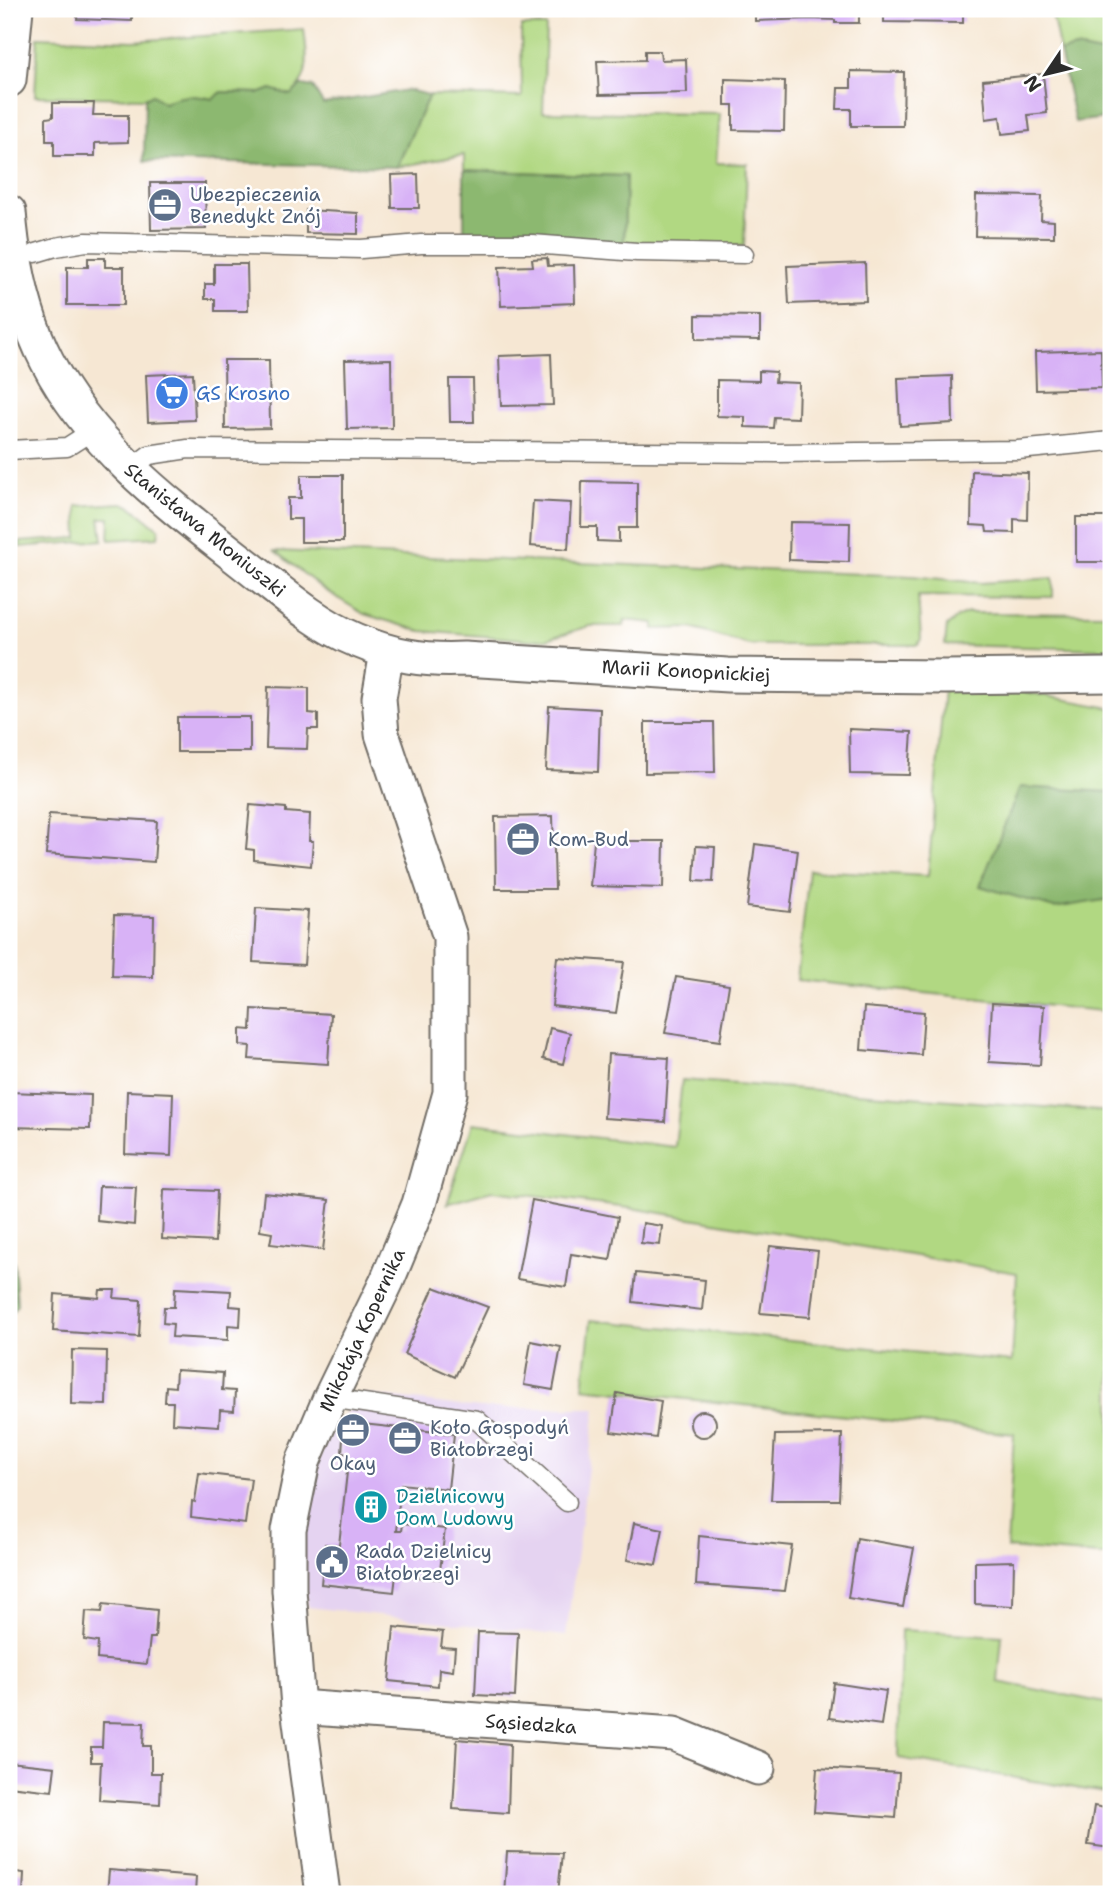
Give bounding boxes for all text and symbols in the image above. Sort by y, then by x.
north arrow [1012,38,1082,108]
text: N [1018,70,1047,97]
place label: Ubezpieczenia Benedykt Znój [190,182,321,229]
office icon: Ubezpieczenia Benedykt Znój [146,186,184,224]
supermarket icon: GS Krosno [153,374,191,412]
place label: GS Krosno [196,381,290,406]
street label: Stanisława Moniuszki [119,457,291,603]
street label: Marii Konopnickiej [601,654,771,688]
office icon: Kom-Bud [504,820,542,858]
place label: Kom-Bud [548,827,629,852]
street label: Mikołaja Kopernika [313,1244,411,1416]
office icon: Okay [334,1411,372,1449]
place label: Koło Gospodyń Białobrzegi [430,1415,569,1462]
office icon: Koło Gospodyń Białobrzegi [386,1419,424,1457]
place label: Okay [330,1451,376,1476]
place label: Dzielnicowy Dom Ludowy [396,1484,514,1531]
building icon: Dzielnicowy Dom Ludowy [352,1488,390,1526]
place label: Rada Dzielnicy Białobrzegi [356,1539,492,1586]
public building icon: Rada Dzielnicy Białobrzegi [313,1543,351,1581]
street label: Sąsiedzka [484,1708,578,1740]

